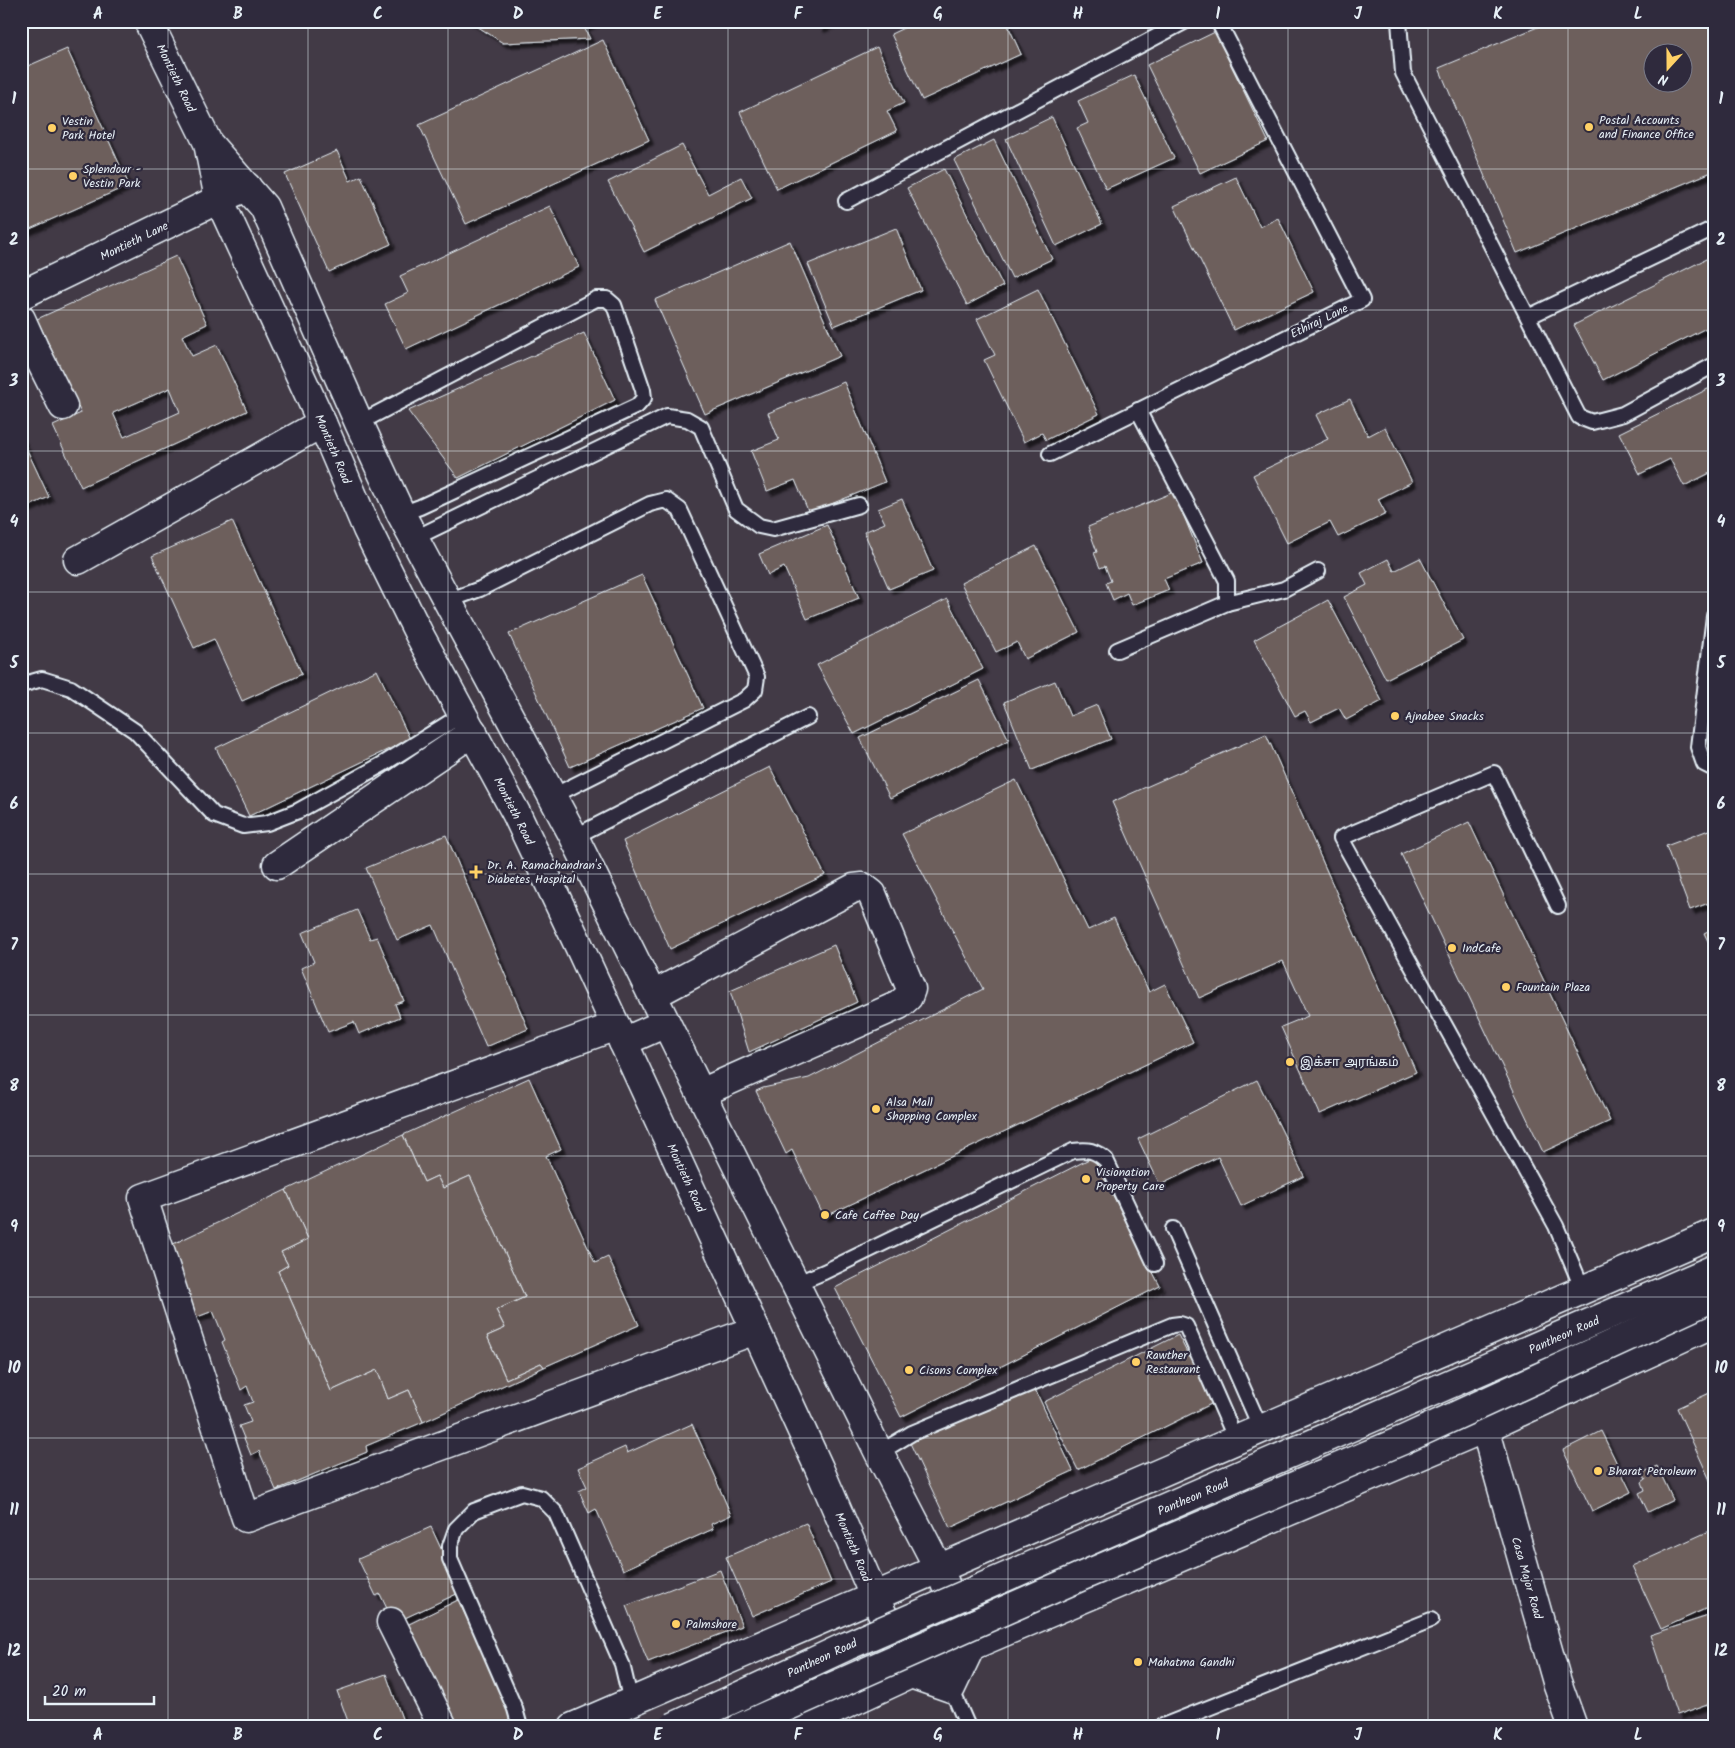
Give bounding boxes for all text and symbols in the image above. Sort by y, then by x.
text: A [93,2,103,27]
text: B [233,2,243,27]
text: C [373,2,383,27]
text: D [513,2,524,27]
text: E [654,2,664,27]
text: F [794,2,804,27]
text: G [933,2,943,27]
text: H [1073,2,1083,27]
text: I [1216,2,1221,27]
text: J [1354,2,1363,27]
text: K [1493,2,1503,27]
text: L [1634,2,1642,27]
street label: Montieth Road [151,41,201,117]
north arrow [1642,42,1692,92]
text: N [1655,67,1672,91]
text: 1 [12,87,17,112]
text: 1 [1719,87,1724,112]
place label: Postal Accounts and Finance Office [1599,111,1694,144]
place label: Vestin Park Hotel [62,112,115,145]
marker: Postal Accounts and Finance Office [1583,121,1595,133]
marker: Vestin Park Hotel [46,122,58,134]
place label: Splendour - Vestin Park [83,160,142,193]
marker: Splendour - Vestin Park [67,170,79,182]
street label: Montieth Lane [97,216,172,266]
text: 2 [9,228,19,253]
text: 2 [1716,228,1726,253]
street label: Ethiraj Lane [1287,299,1352,344]
text: 3 [9,369,19,394]
text: 3 [1716,369,1726,394]
street label: Montieth Road [309,411,356,488]
text: 4 [10,510,19,535]
text: 4 [1717,510,1726,535]
text: 5 [9,651,20,676]
text: 5 [1716,651,1727,676]
place label: Ajnabee Snacks [1405,707,1484,726]
marker: Ajnabee Snacks [1389,710,1401,722]
street label: Montieth Road [488,774,539,849]
text: 6 [10,792,19,817]
text: 6 [1717,792,1726,817]
place label: Dr. A. Ramachandran's Diabetes Hospital [487,856,602,889]
marker: Dr. A. Ramachandran's Diabetes Hospital [469,865,483,879]
text: 7 [10,933,18,958]
text: 7 [1717,933,1725,958]
place label: IndCafe [1462,939,1501,958]
marker: IndCafe [1446,942,1458,954]
place label: Fountain Plaza [1516,978,1591,997]
marker: Fountain Plaza [1500,981,1512,993]
place label: இக்சா அரங்கம் [1300,1053,1398,1072]
marker: இக்சா அரங்கம் [1284,1056,1296,1068]
text: 8 [9,1074,19,1099]
text: 8 [1716,1074,1726,1099]
place label: Alsa Mall Shopping Complex [886,1093,978,1126]
marker: Alsa Mall Shopping Complex [870,1103,882,1115]
street label: Montieth Road [661,1141,710,1217]
place label: Visionation Property Care [1096,1163,1165,1196]
marker: Visionation Property Care [1080,1173,1092,1185]
place label: Cafe Caffee Day [835,1206,919,1225]
marker: Cafe Caffee Day [819,1209,831,1221]
text: 9 [10,1215,18,1240]
text: 9 [1717,1215,1725,1240]
street label: Pantheon Road [1526,1311,1604,1360]
place label: Rawther Restaurant [1146,1346,1201,1379]
text: 10 [7,1356,21,1381]
marker: Rawther Restaurant [1130,1356,1142,1368]
text: 10 [1714,1356,1728,1381]
place label: Cisons Complex [919,1361,998,1380]
marker: Cisons Complex [903,1364,915,1376]
place label: Bharat Petroleum [1608,1462,1697,1481]
marker: Bharat Petroleum [1592,1465,1604,1477]
street label: Pantheon Road [1155,1474,1233,1521]
text: 11 [9,1498,19,1523]
text: 11 [1716,1498,1726,1523]
street label: Montieth Road [829,1509,876,1586]
street label: Casa Major Road [1506,1535,1548,1622]
place label: Palmshore [686,1615,738,1634]
marker: Palmshore [670,1618,682,1630]
street label: Pantheon Road [784,1633,861,1683]
text: 12 [7,1639,21,1664]
text: 12 [1714,1639,1728,1664]
place label: Mahatma Gandhi [1148,1653,1236,1672]
marker: Mahatma Gandhi [1132,1656,1144,1668]
scale bar [45,1673,154,1705]
text: 20 m [52,1680,86,1704]
text: A [93,1723,103,1748]
text: B [233,1723,243,1748]
text: C [373,1723,383,1748]
text: D [513,1723,524,1748]
text: E [654,1723,664,1748]
text: F [794,1723,804,1748]
text: G [933,1723,943,1748]
text: H [1073,1723,1083,1748]
text: I [1216,1723,1221,1748]
text: J [1354,1723,1363,1748]
text: K [1493,1723,1503,1748]
text: L [1634,1723,1642,1748]

